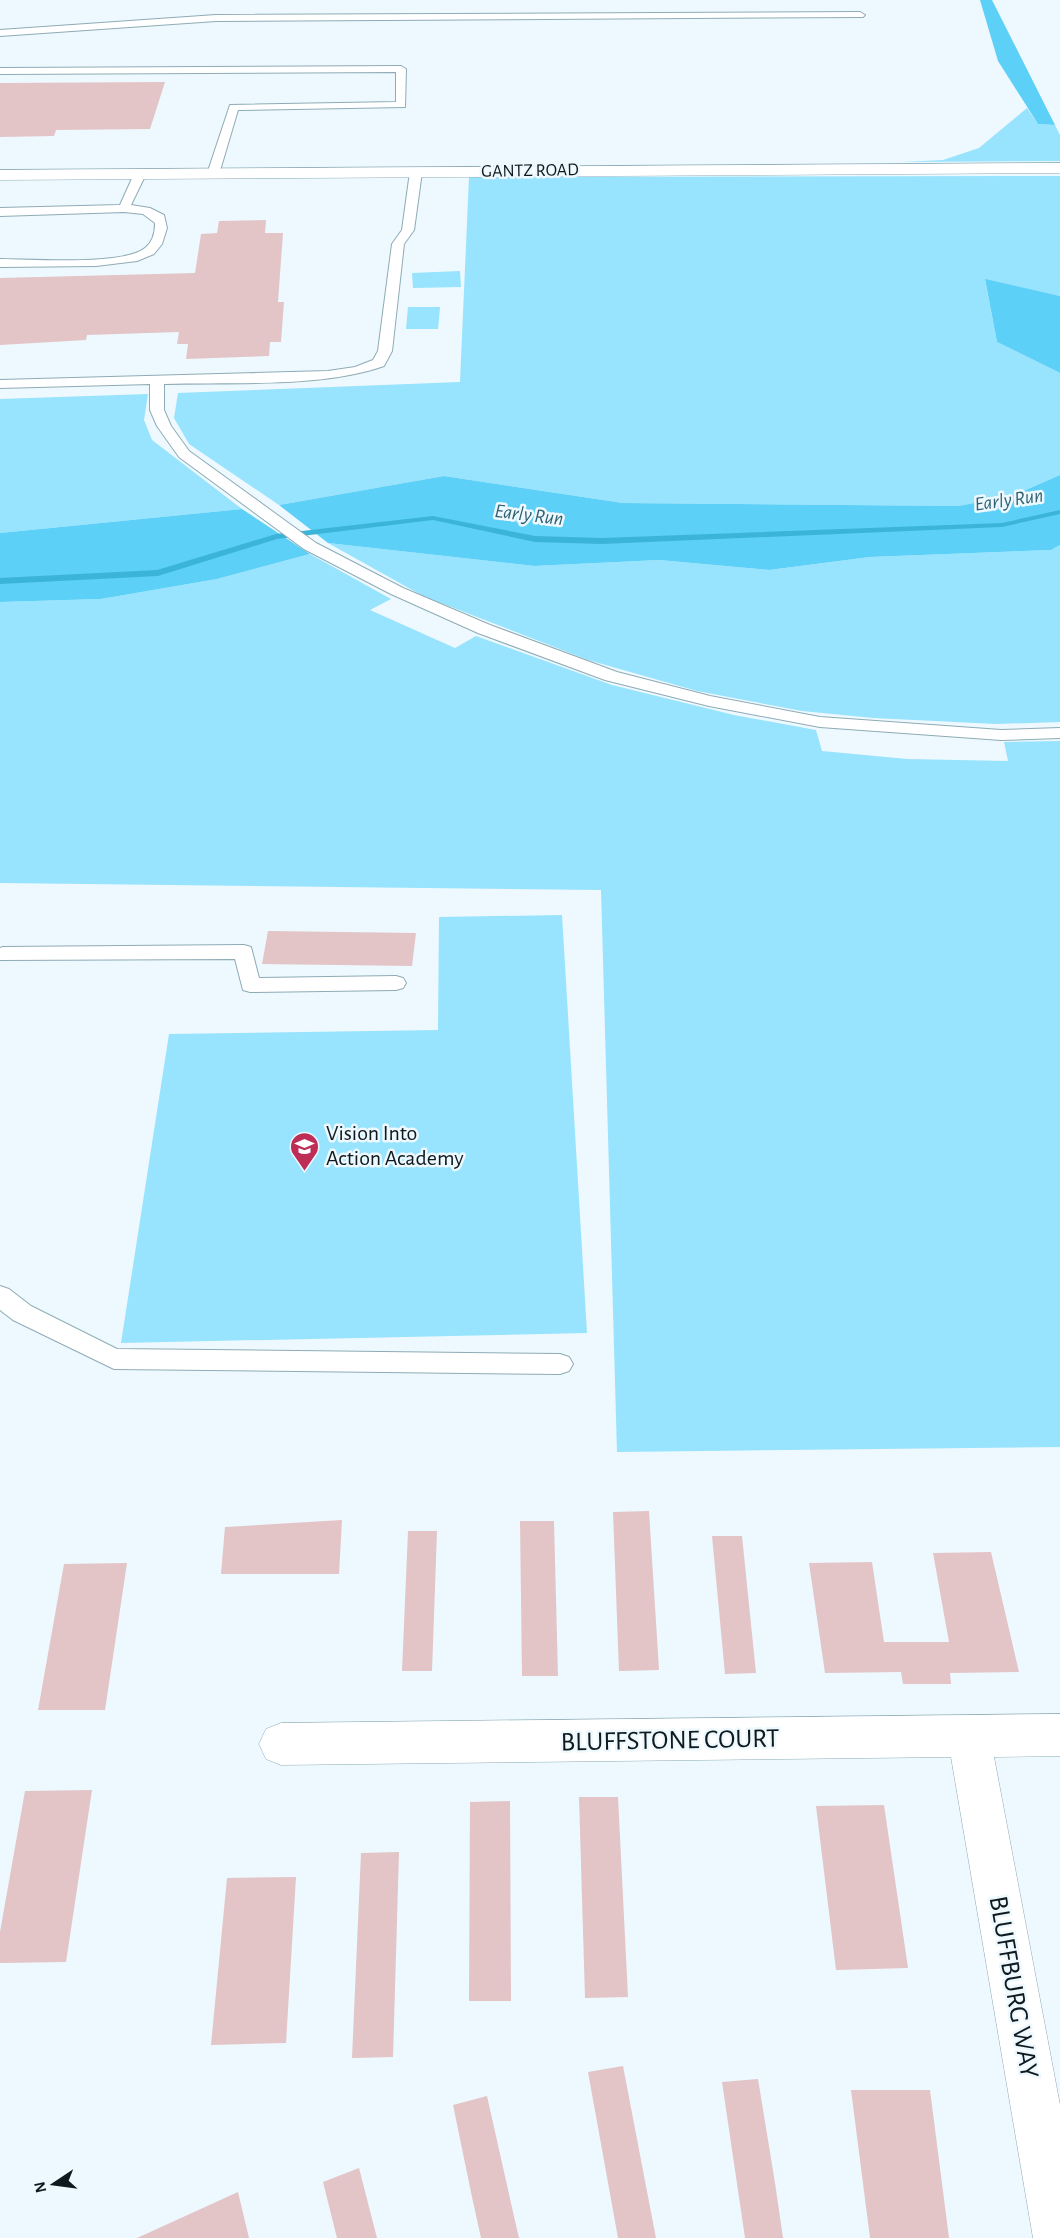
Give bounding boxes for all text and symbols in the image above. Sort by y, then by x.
street label: GANTZ ROAD [481,161,579,181]
water label: Early Run [973,485,1045,515]
water label: Early Run [493,501,565,529]
place label: Vision Into Action Academy [326,1122,464,1169]
school or university icon: Vision Into Action Academy [289,1130,321,1172]
street label: BLUFFSTONE COURT [560,1725,780,1755]
street label: BLUFFBURG WAY [985,1894,1043,2080]
north arrow [24,2154,84,2214]
text: N [31,2180,49,2194]

